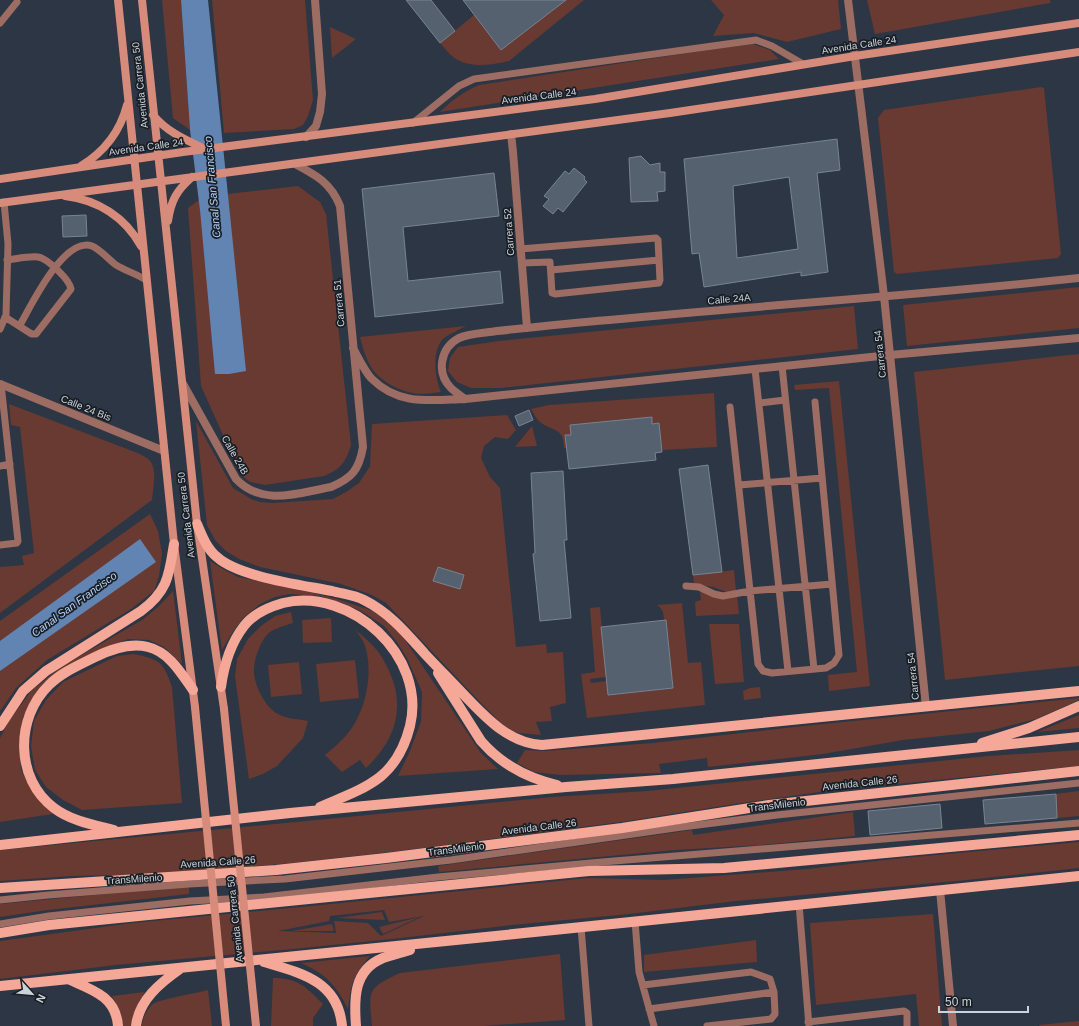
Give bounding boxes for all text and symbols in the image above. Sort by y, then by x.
street label: Avenida Calle 24 [821,34,898,56]
street label: Avenida Carrera 50 [130,41,150,129]
street label: Avenida Calle 24 [501,86,578,106]
street label: Avenida Calle 24 [108,136,185,158]
water label: Canal San Francisco [202,136,222,238]
street label: Carrera 52 [502,207,516,256]
street label: Carrera 51 [331,278,347,327]
street label: Calle 24A [707,292,751,306]
street label: Carrera 54 [872,329,888,378]
street label: Calle 24 Bis [59,393,113,423]
street label: Calle 24B [219,433,251,477]
street label: Avenida Carrera 50 [175,471,197,559]
water label: Canal San Francisco [29,569,119,639]
street label: Carrera 54 [905,651,921,700]
street label: Avenida Calle 26 [822,774,899,792]
street label: TransMilenio [748,796,806,814]
street label: Avenida Calle 26 [501,817,578,837]
street label: TransMilenio [427,840,485,858]
street label: Avenida Calle 26 [180,854,256,870]
street label: TransMilenio [105,871,163,886]
street label: Avenida Carrera 50 [225,875,245,963]
north arrow [12,974,52,1014]
scale bar [939,988,1028,1014]
text: N [34,992,48,1005]
text: 50 m [945,995,972,1009]

